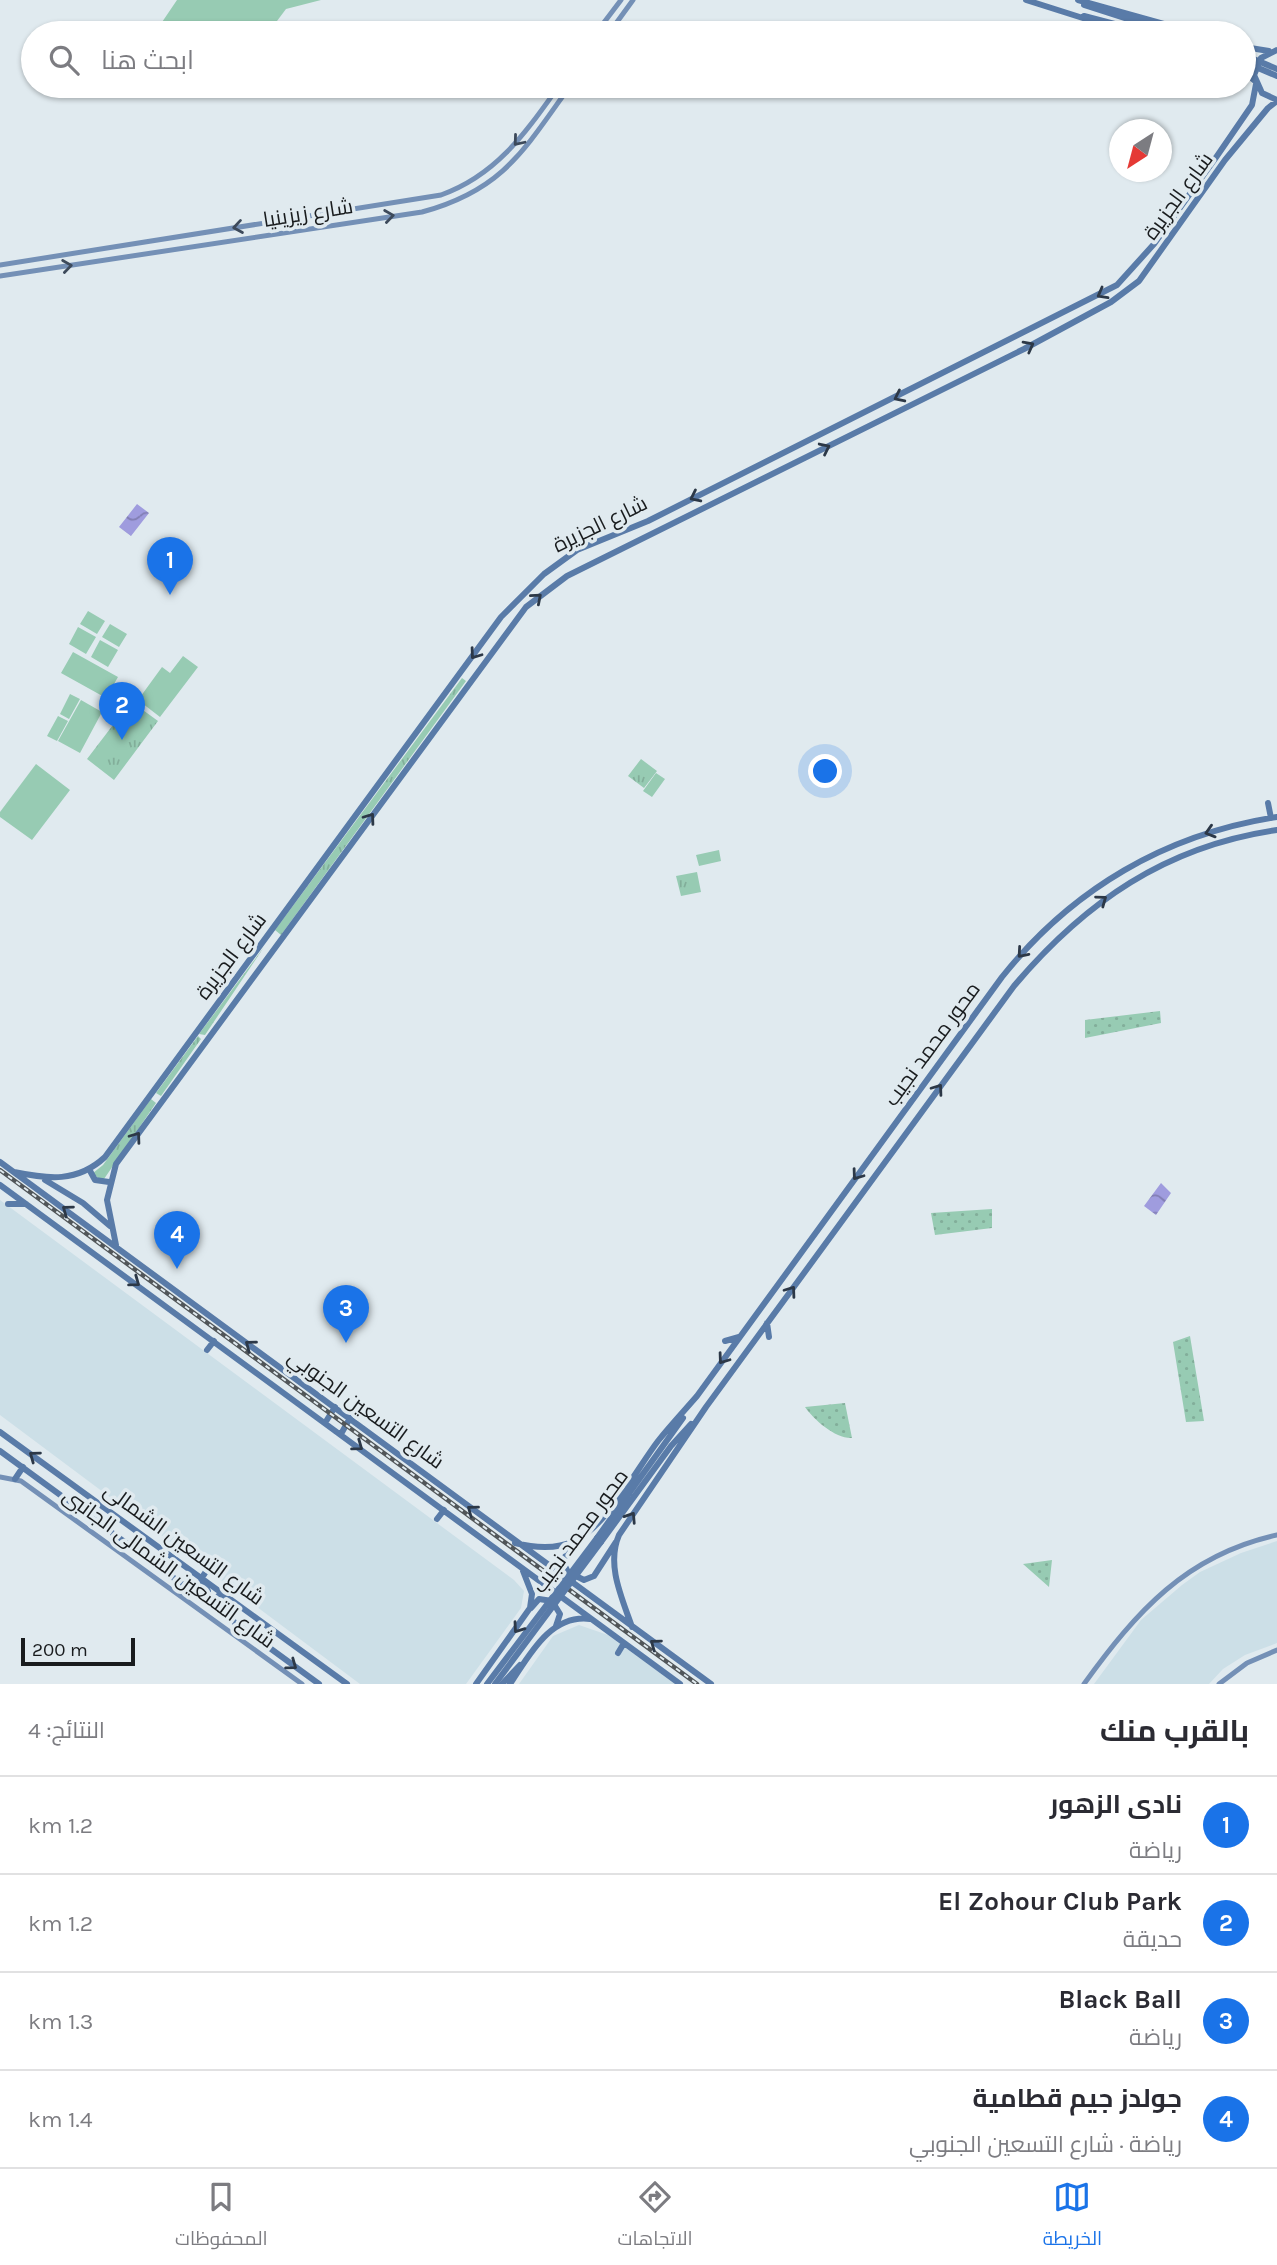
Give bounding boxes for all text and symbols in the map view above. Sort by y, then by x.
search box [21,21,1256,98]
icon: search [45,41,83,79]
text: ابحث هنا [101,45,194,76]
north arrow [1109,119,1172,182]
one-way arrow [514,133,527,145]
street label: شارع الجزيرة [1138,148,1219,245]
street label: شارع زيزينيا [261,194,355,234]
one-way arrow [383,209,395,224]
one-way arrow [232,219,244,234]
one-way arrow [62,258,73,273]
one-way arrow [1097,286,1110,299]
one-way arrow [1021,341,1034,355]
one-way arrow [894,388,906,402]
one-way arrow [818,442,830,456]
one-way arrow [690,489,702,503]
street label: شارع الجزيرة [549,491,652,559]
pin: 1 [147,537,193,595]
one-way arrow [528,594,541,606]
one-way arrow [471,646,483,659]
pin: 2 [99,682,145,740]
your location [808,754,842,788]
one-way arrow [362,813,374,826]
one-way arrow [1205,823,1217,838]
one-way arrow [1094,896,1107,908]
street label: شارع الجزيرة [191,908,273,1005]
one-way arrow [1018,945,1030,958]
street label: محور محمد نجيب [879,978,985,1110]
one-way arrow [930,1084,942,1097]
one-way arrow [127,1132,140,1145]
one-way arrow [853,1168,865,1180]
one-way arrow [62,1206,75,1218]
pin: 4 [154,1211,200,1269]
one-way arrow [127,1274,140,1287]
pin: 3 [323,1285,369,1343]
one-way arrow [783,1286,795,1299]
one-way arrow [245,1341,257,1353]
street label: شارع التسعين الجنوبي [281,1344,449,1477]
one-way arrow [719,1351,731,1364]
one-way arrow [350,1438,362,1450]
one-way arrow [29,1452,42,1465]
street label: محور محمد نجيب [527,1465,633,1597]
street label: شارع التسعين الشمالى [98,1478,269,1612]
street label: شارع التسعين الشمالى الجانبى [57,1483,280,1655]
one-way arrow [467,1505,480,1518]
one-way arrow [623,1511,636,1524]
one-way arrow [514,1620,526,1633]
scale bar [21,1635,135,1667]
text: 200 m [32,1639,88,1661]
one-way arrow [650,1640,663,1652]
one-way arrow [284,1656,297,1669]
text: بالقرب منك [1100,1713,1249,1749]
text: النتائج: 4 [28,1717,105,1744]
text: نادى الزهور [1050,1789,1182,1820]
text: 1.2 km [28,1812,93,1839]
text: 1 [1222,1812,1230,1839]
text: رياضة [1129,1837,1182,1864]
text: El Zohour Club Park [938,1886,1182,1917]
text: 1.2 km [28,1910,93,1937]
text: 2 [1219,1910,1233,1937]
text: حديقة [1123,1926,1182,1953]
text: Black Ball [1058,1984,1182,2015]
text: 1.3 km [28,2008,93,2035]
text: 3 [1219,2008,1233,2035]
text: رياضة [1129,2024,1182,2051]
text: جولدز جيم قطامية [973,2083,1182,2114]
text: 1.4 km [28,2106,93,2133]
text: 4 [1219,2106,1233,2133]
text: رياضة · شارع التسعين الجنوبي [909,2131,1182,2158]
tab: المحفوظات [175,2178,268,2256]
tab: الاتجاهات [617,2178,693,2256]
tab: الخريطة [1043,2178,1102,2256]

